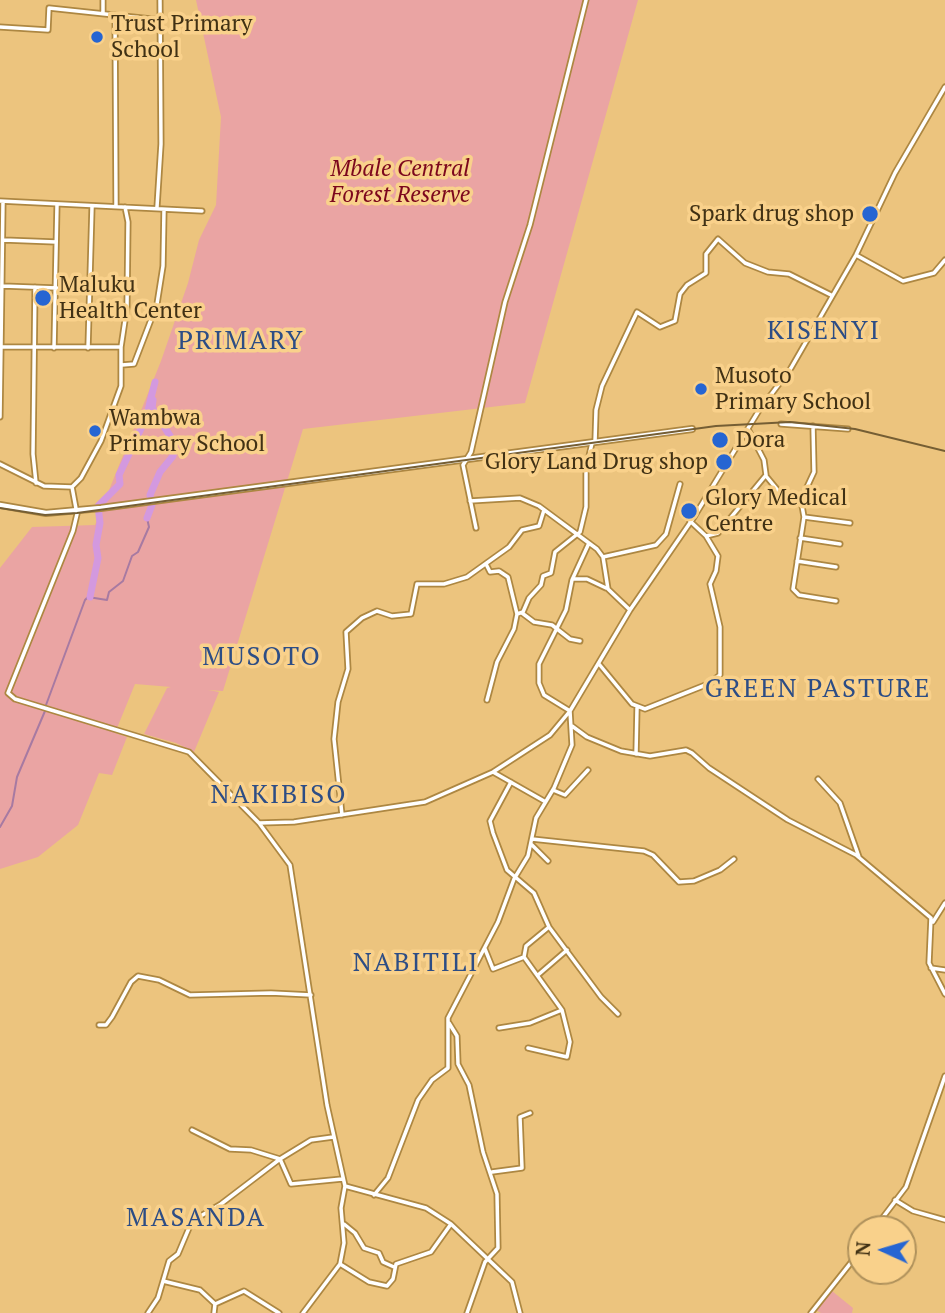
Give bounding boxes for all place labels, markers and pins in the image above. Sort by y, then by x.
place label: Trust Primary School [111,10,252,64]
marker: Trust Primary School [89,29,105,45]
place label: Spark drug shop [689,200,854,228]
marker: Spark drug shop [860,204,880,224]
place label: Maluku Health Center [59,271,202,325]
marker: Maluku Health Center [33,288,53,308]
place label: Musoto Primary School [715,362,871,416]
marker: Musoto Primary School [693,381,709,397]
place label: Wambwa Primary School [109,404,265,458]
marker: Wambwa Primary School [87,423,103,439]
place label: Dora [736,426,785,454]
marker: Dora [710,430,730,450]
place label: Glory Land Drug shop [485,448,708,476]
marker: Glory Land Drug shop [714,452,734,472]
place label: Glory Medical Centre [705,484,847,538]
marker: Glory Medical Centre [679,501,699,521]

